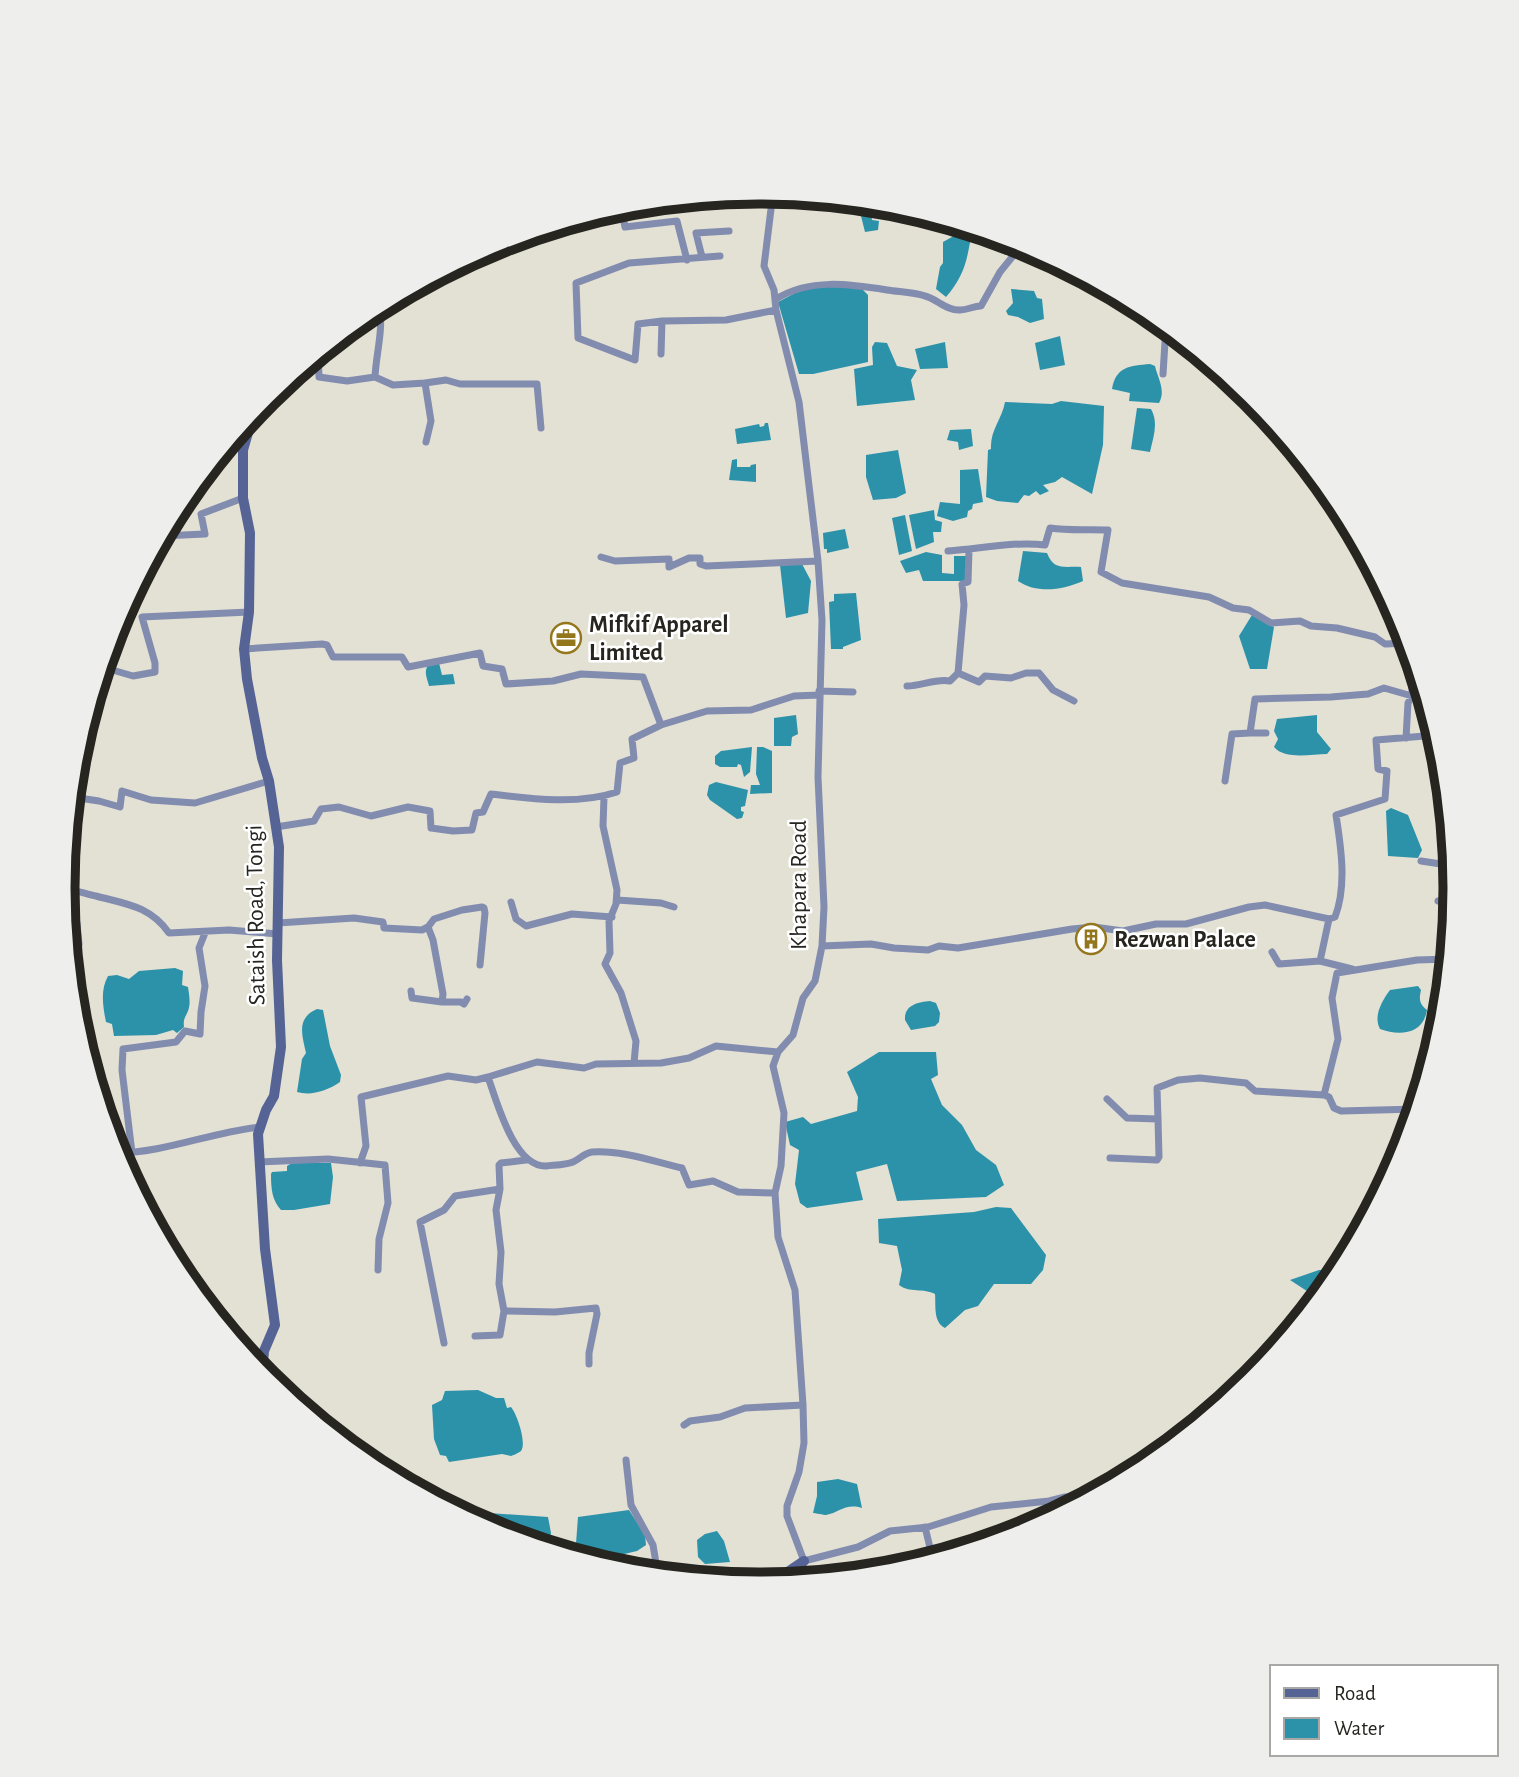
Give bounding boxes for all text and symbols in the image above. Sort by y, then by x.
place label: Mifkif Apparel Limited [589,613,729,665]
office icon: Mifkif Apparel Limited [549,621,583,655]
street label: Khapara Road [787,820,811,950]
street label: Sataish Road, Tongi [242,824,270,1005]
building icon: Rezwan Palace [1074,922,1108,956]
place label: Rezwan Palace [1114,928,1256,952]
legend [1270,1665,1498,1756]
text: Road [1334,1683,1376,1704]
text: Water [1334,1718,1384,1739]

